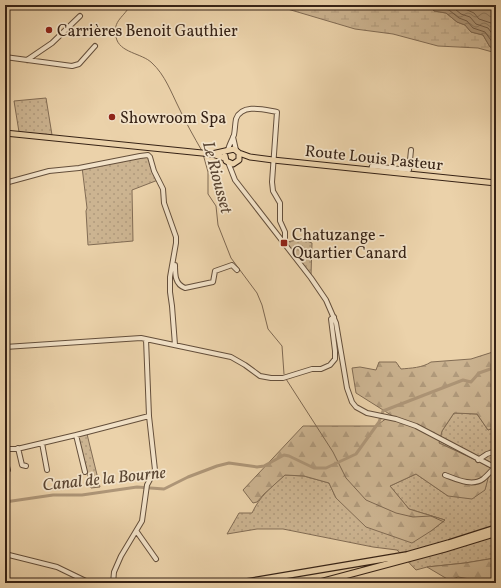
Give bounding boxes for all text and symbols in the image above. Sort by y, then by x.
place label: Carrières Benoit Gauthier [57,21,238,43]
marker: Carrières Benoit Gauthier [44,25,54,35]
place label: Showroom Spa [120,108,226,130]
marker: Showroom Spa [107,112,117,122]
water label: Le Riousset [196,139,237,217]
street label: Route Louis Pasteur [304,141,444,177]
place label: Chatuzange - Quartier Canard [292,225,407,265]
marker: Chatuzange - Quartier Canard [279,238,289,248]
water label: Canal de la Bourne [41,462,168,497]

